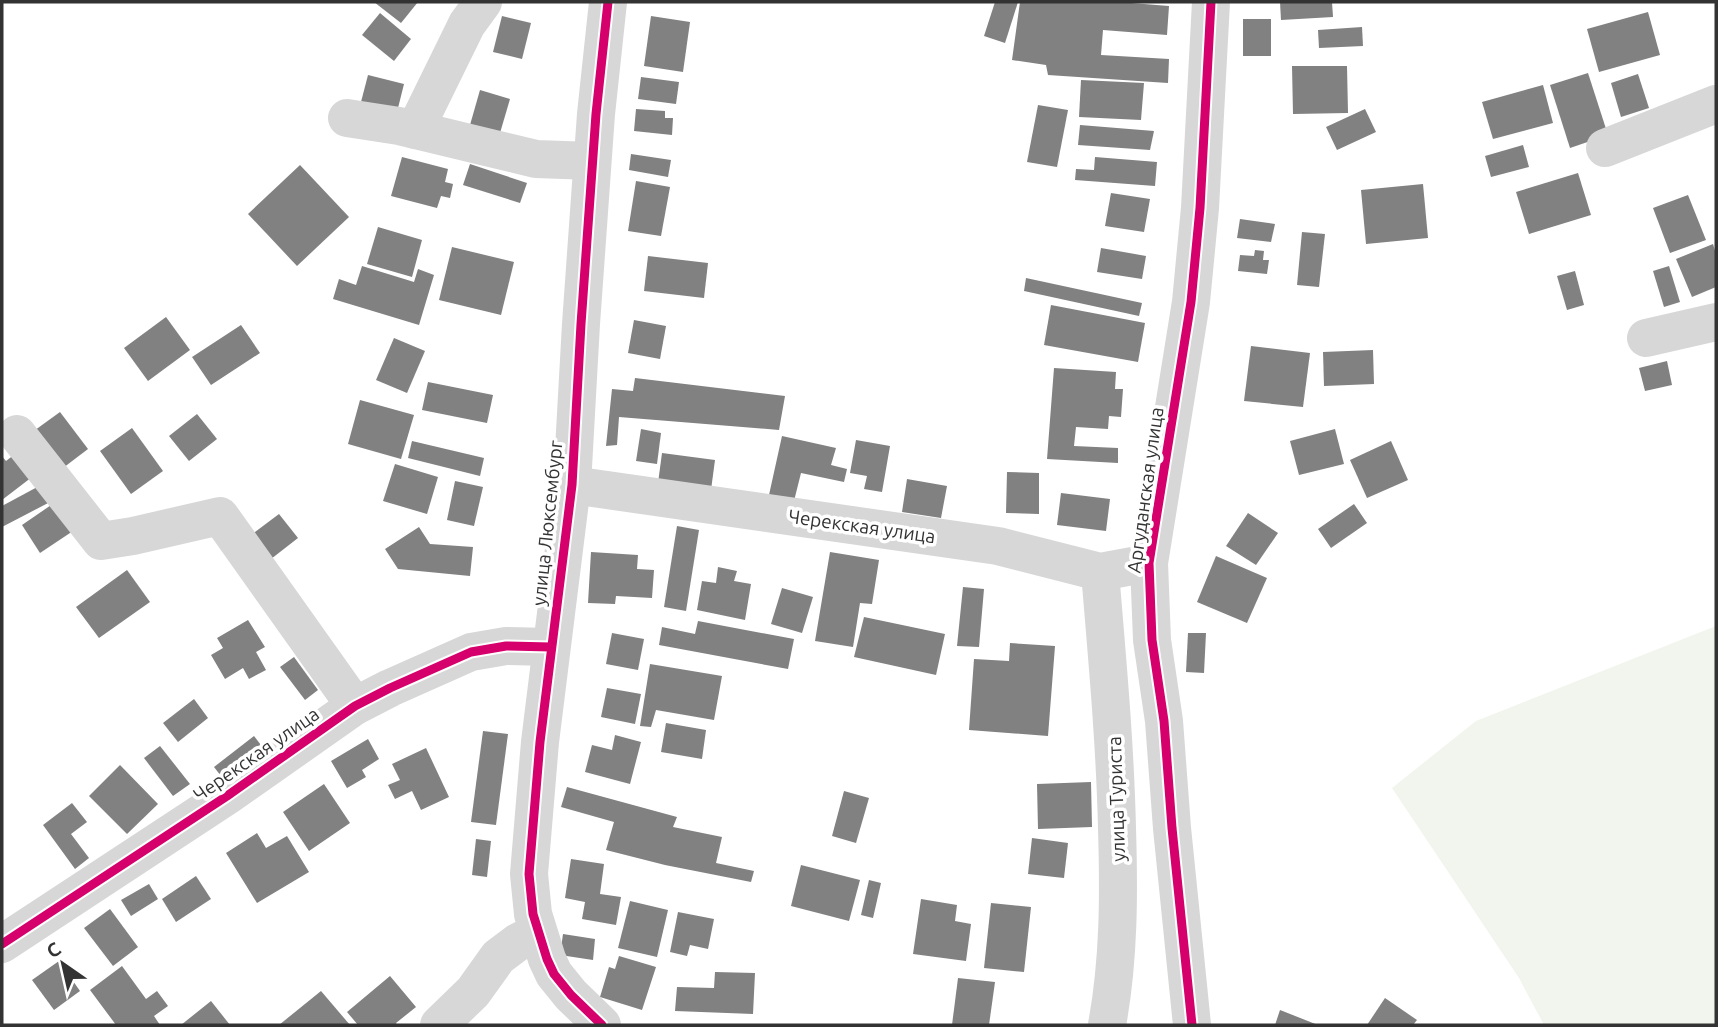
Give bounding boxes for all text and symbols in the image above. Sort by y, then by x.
street label: Аргуданская улица [1122,406,1168,574]
street label: улица Люксембург [527,439,567,607]
street label: Черекская улица [787,505,937,547]
street label: Черекская улица [189,702,323,806]
street label: улица Туриста [1103,736,1129,862]
north arrow [28,929,98,999]
text: С [42,937,65,962]

